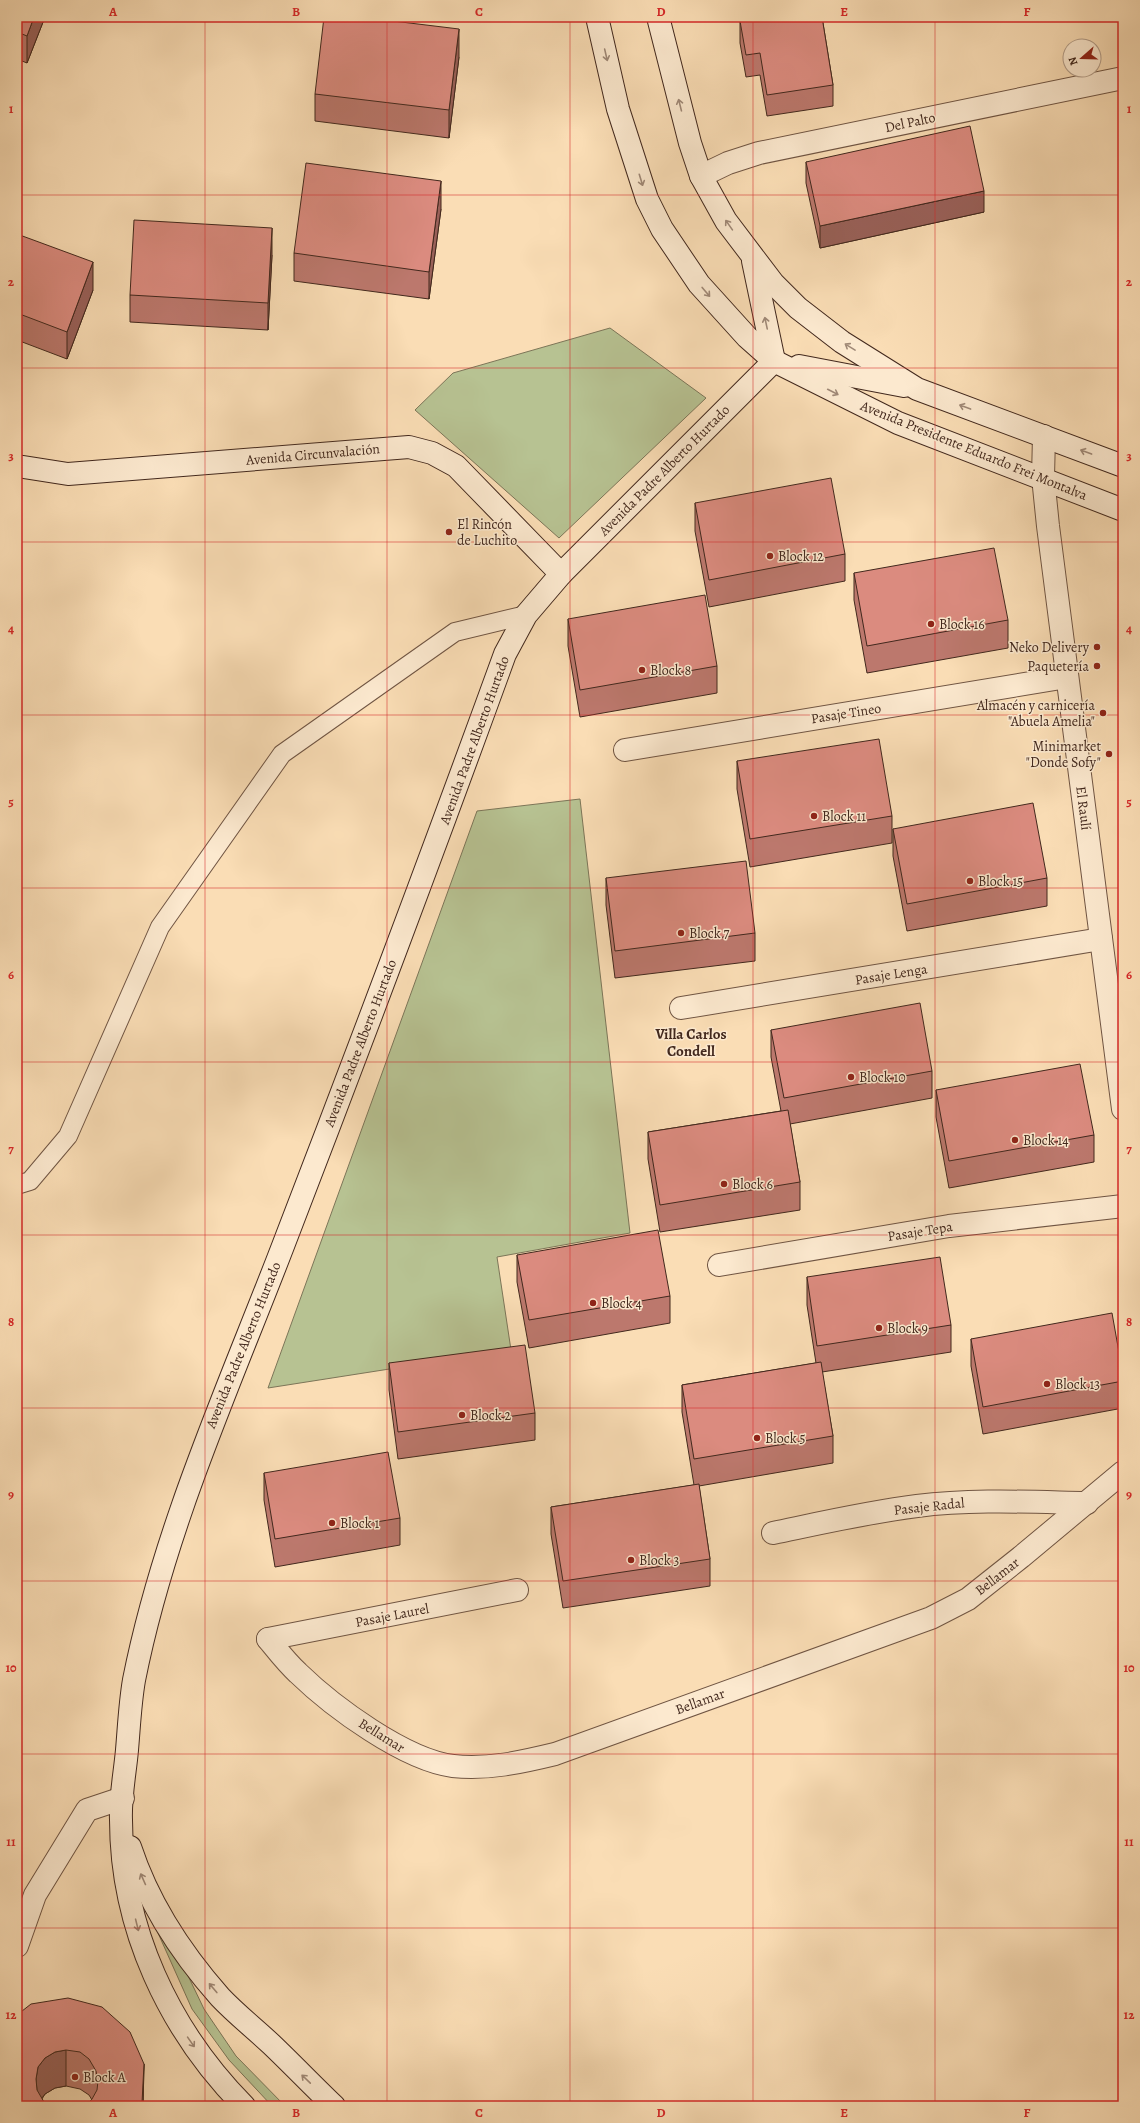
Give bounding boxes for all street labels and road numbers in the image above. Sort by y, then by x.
street label: Del Palto [883,108,937,137]
street label: Avenida Presidente Eduardo Frei Montalva [857,396,1090,505]
street label: Avenida Padre Alberto Hurtado [594,401,734,541]
street label: Avenida Circunvalación [244,439,381,470]
street label: Avenida Padre Alberto Hurtado [435,653,514,828]
street label: Pasaje Tineo [810,699,883,728]
street label: El Raulí [1071,785,1096,831]
street label: Avenida Padre Alberto Hurtado [319,957,401,1131]
street label: Pasaje Lenga [854,959,929,990]
street label: Pasaje Tepa [886,1217,954,1246]
street label: Avenida Padre Alberto Hurtado [201,1259,286,1432]
street label: Pasaje Radal [893,1493,966,1520]
street label: Bellamar [971,1553,1024,1600]
street label: Pasaje Laurel [354,1599,431,1632]
street label: Bellamar [673,1684,728,1719]
street label: Bellamar [355,1714,409,1757]

